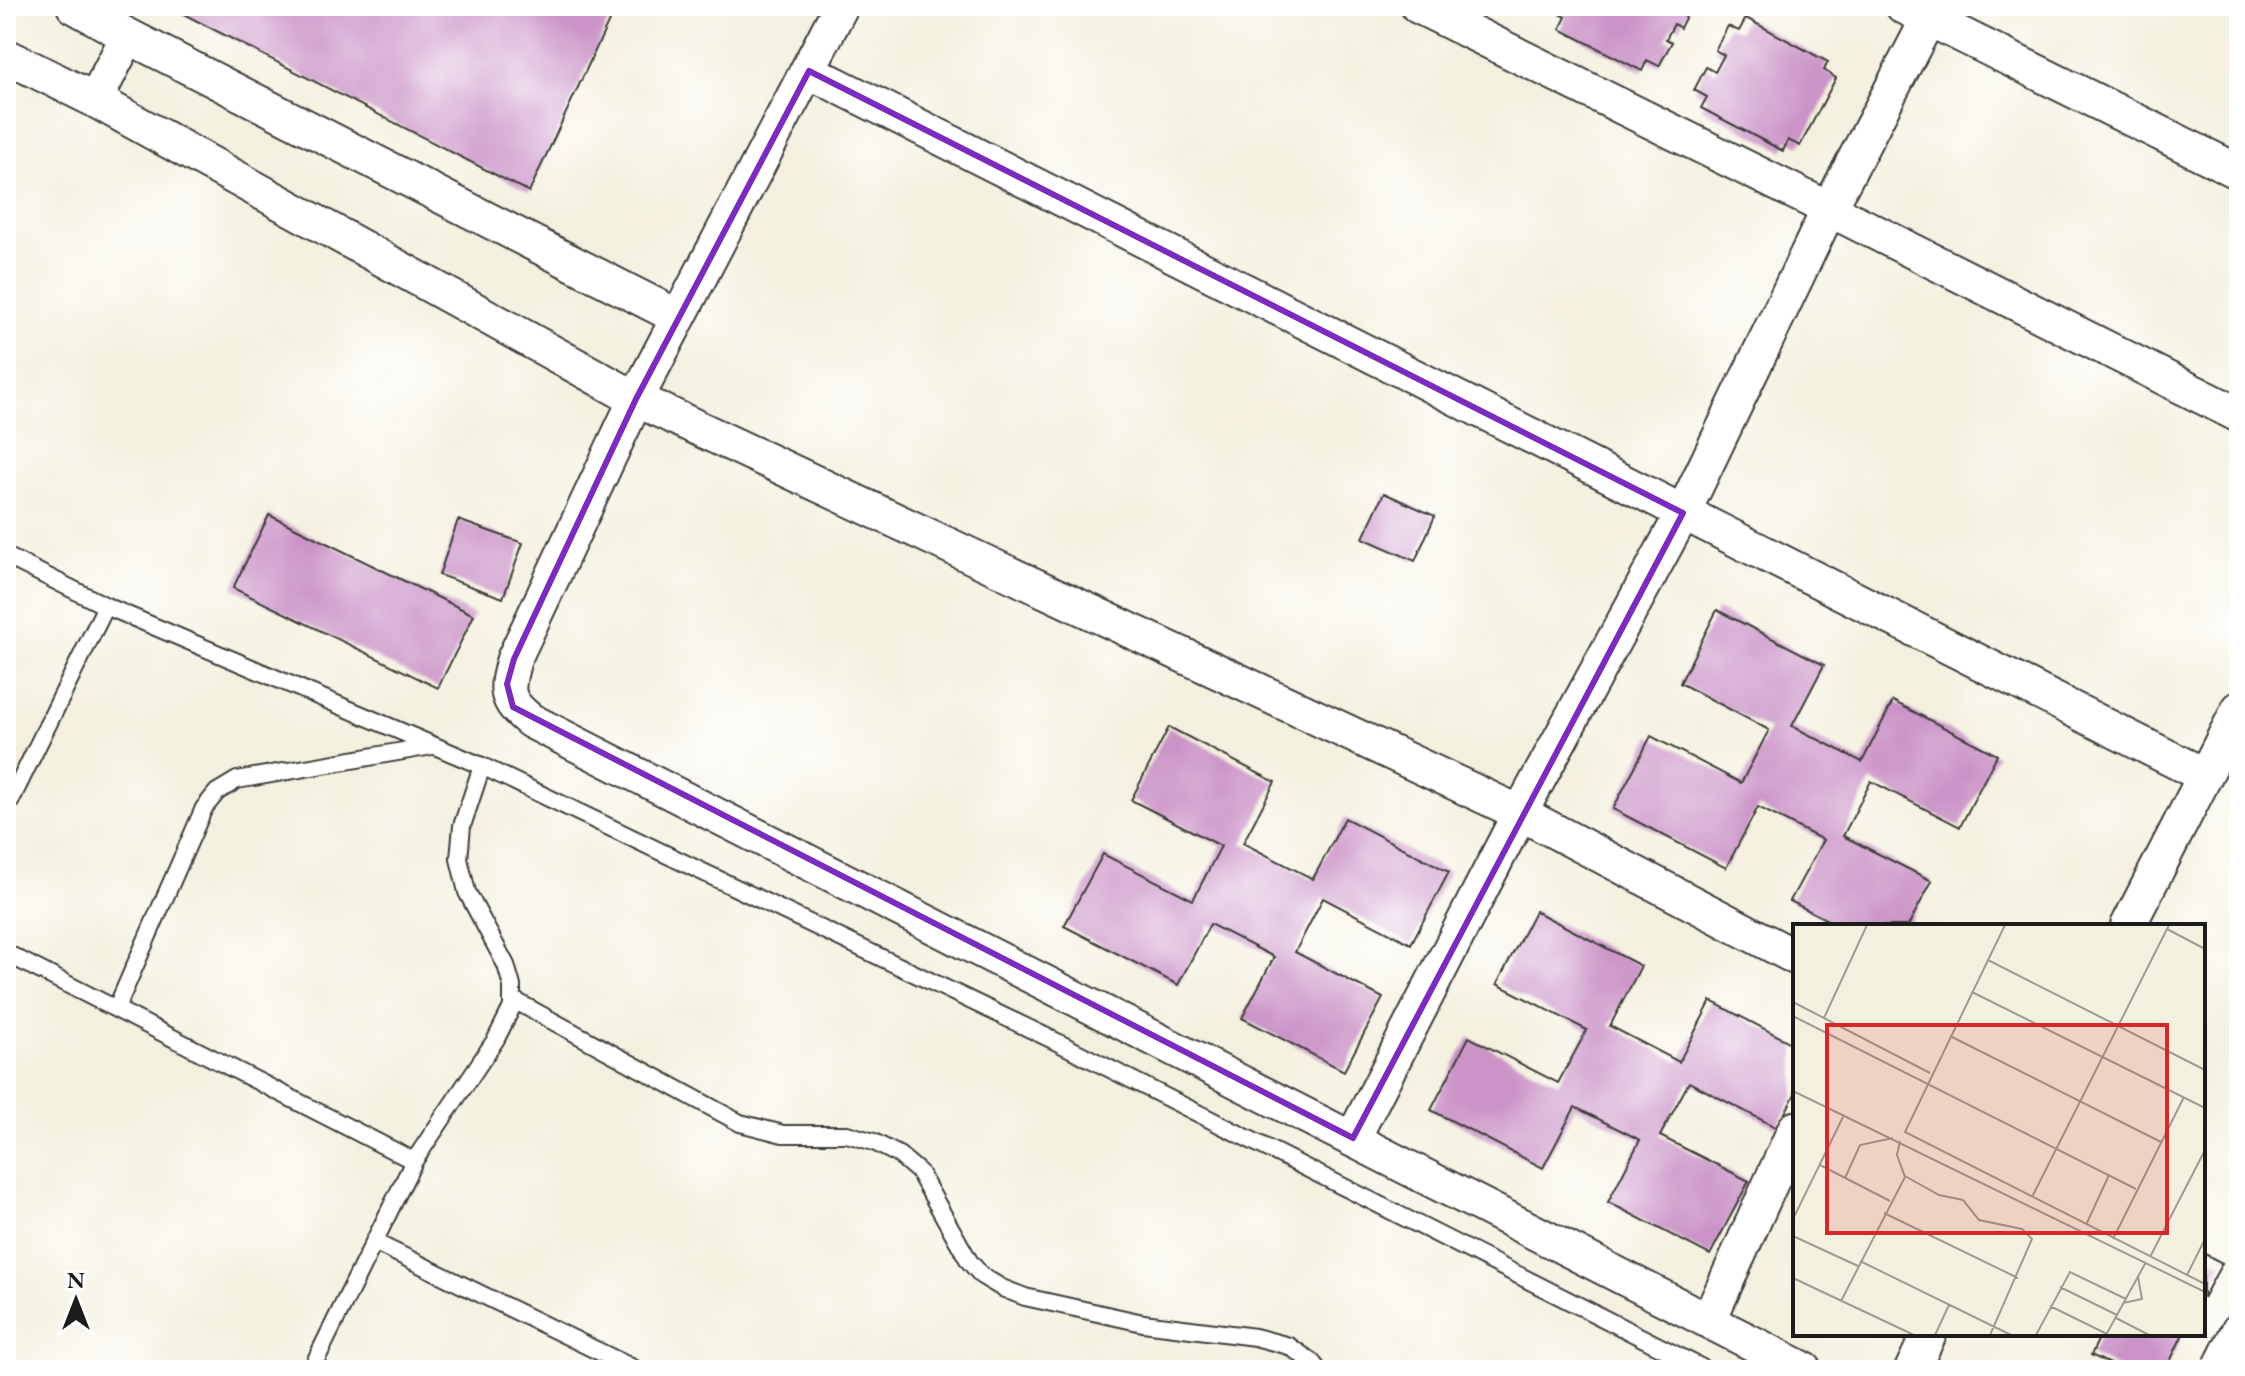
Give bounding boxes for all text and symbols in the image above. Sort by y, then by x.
inset map [1793,924,2205,1336]
north arrow [36,1260,116,1340]
text: N [67,1266,85,1295]

